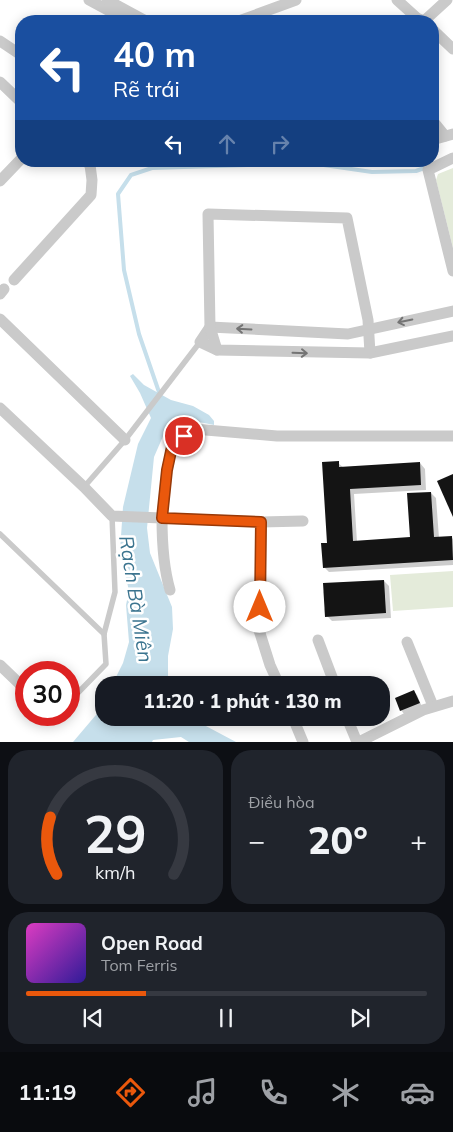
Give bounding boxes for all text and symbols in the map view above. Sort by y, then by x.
text: 40 m [113,32,196,76]
icon: left [30,35,95,100]
text: Rẽ trái [113,75,180,103]
icon: left [160,130,188,158]
icon: ahead [213,130,241,158]
icon: right [266,130,294,158]
one-way arrow [398,317,414,327]
one-way arrow [236,324,252,333]
one-way arrow [291,348,307,357]
pin [163,415,205,457]
icon: arrive [170,422,198,450]
water label: Rạch Bà Miên [114,534,159,664]
position arrow [233,580,285,632]
speed limit sign: 30 [15,661,80,726]
text: 11:20 · 1 phút · 130 m [143,689,342,713]
text: Điều hòa [249,792,314,812]
text: 29 [84,801,146,866]
text: 20° [308,816,368,864]
text: − [249,823,265,858]
text: + [410,823,427,858]
text: km/h [95,861,135,883]
text: Open Road [101,931,203,955]
text: Tom Ferris [101,955,178,975]
icon: previous [79,1004,107,1032]
icon: pause [212,1004,240,1032]
icon: next [346,1004,374,1032]
icon: directions [113,1075,148,1110]
icon: music [185,1075,220,1110]
icon: phone [256,1075,291,1110]
icon: climate [328,1075,363,1110]
icon: car [400,1075,435,1110]
text: 11:19 [18,1078,77,1106]

